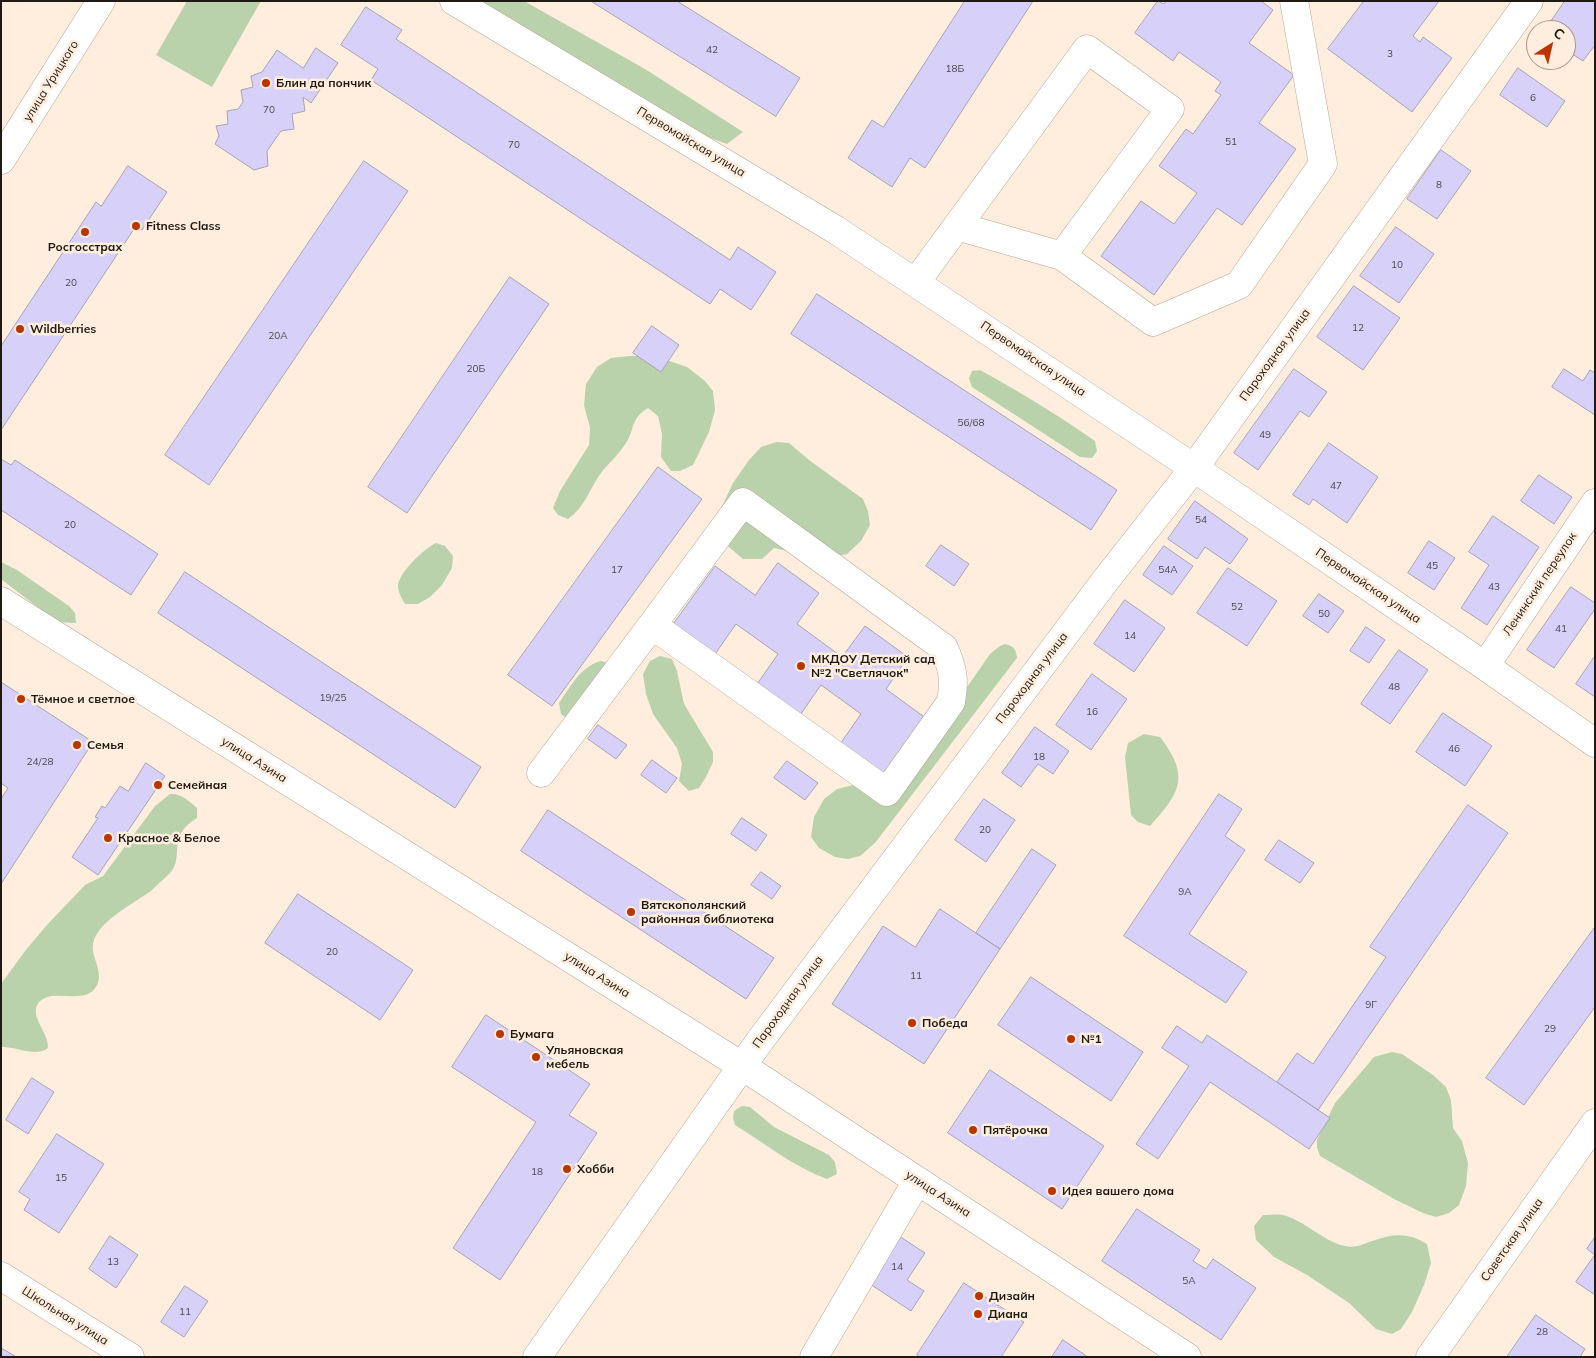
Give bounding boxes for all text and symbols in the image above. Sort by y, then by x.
north arrow [1526,20,1576,70]
text: С [1550,23,1568,44]
street label: улица Урицкого [20,38,82,124]
house number: 42 [706,44,718,56]
house number: 3 [1387,48,1393,60]
house number: 18Б [946,63,964,75]
place label: Блин да пончик [276,76,371,90]
marker: Блин да пончик [260,77,272,89]
house number: 6 [1530,92,1536,104]
house number: 70 [263,104,275,116]
street label: Первомайская улица [634,104,748,180]
house number: 51 [1225,136,1237,148]
house number: 70 [508,139,520,151]
house number: 8 [1436,179,1442,191]
place label: Fitness Class [146,219,220,233]
marker: Fitness Class [130,220,142,232]
marker: Росгосстрах [79,226,91,238]
place label: Росгосстрах [48,240,122,254]
house number: 10 [1391,259,1403,271]
house number: 20 [65,277,77,289]
street label: Пароходная улица [1237,306,1313,404]
street label: Первомайская улица [978,318,1088,400]
place label: Wildberries [30,322,96,336]
house number: 12 [1352,322,1364,334]
marker: Wildberries [14,323,26,335]
house number: 20А [268,330,288,342]
house number: 20Б [467,363,485,375]
house number: 56/68 [958,417,984,429]
house number: 49 [1259,429,1271,441]
house number: 47 [1330,480,1342,492]
house number: 54 [1195,514,1207,526]
house number: 20 [64,519,76,531]
street label: Ленинский переулок [1500,530,1580,638]
street label: Первомайская улица [1313,545,1423,627]
house number: 45 [1426,560,1438,572]
house number: 17 [611,564,623,576]
house number: 54А [1158,564,1178,576]
house number: 43 [1488,581,1500,593]
house number: 52 [1231,601,1243,613]
house number: 50 [1318,608,1330,620]
house number: 41 [1555,623,1567,635]
street label: Пароходная улица [993,630,1071,726]
house number: 14 [1124,630,1136,642]
place label: МКДОУ Детский сад №2 "Светлячок" [811,652,935,680]
marker: МКДОУ Детский сад №2 "Светлячок" [795,660,807,672]
house number: 48 [1388,681,1400,693]
place label: Тёмное и светлое [31,692,135,706]
house number: 19/25 [320,692,346,704]
marker: Тёмное и светлое [15,693,27,705]
house number: 16 [1086,706,1098,718]
street label: улица Азина [219,734,289,786]
place label: Семья [87,738,124,752]
marker: Семья [71,739,83,751]
house number: 46 [1448,743,1460,755]
house number: 18 [1033,751,1045,763]
house number: 24/28 [27,756,53,768]
place label: Семейная [168,778,227,792]
marker: Семейная [152,779,164,791]
house number: 20 [979,824,991,836]
place label: Красное & Белое [118,831,220,845]
marker: Красное & Белое [102,832,114,844]
house number: 9А [1178,886,1192,898]
place label: Вятскополянский районная библиотека [641,898,774,926]
marker: Вятскополянский районная библиотека [625,906,637,918]
house number: 20 [326,946,338,958]
street label: улица Азина [562,949,632,1001]
street label: Пароходная улица [750,953,826,1051]
house number: 11 [910,970,922,982]
house number: 9Г [1365,999,1377,1011]
place label: Победа [922,1016,968,1030]
marker: Победа [906,1017,918,1029]
house number: 29 [1544,1023,1556,1035]
place label: Бумага [510,1027,554,1041]
marker: Бумага [494,1028,506,1040]
place label: №1 [1081,1032,1102,1046]
marker: №1 [1065,1033,1077,1045]
place label: Ульяновская мебель [546,1043,623,1071]
marker: Ульяновская мебель [530,1051,542,1063]
place label: Пятёрочка [983,1123,1048,1137]
marker: Пятёрочка [967,1124,979,1136]
place label: Хобби [577,1162,614,1176]
marker: Хобби [561,1163,573,1175]
house number: 18 [531,1166,543,1178]
street label: улица Азина [903,1168,973,1220]
house number: 15 [55,1172,67,1184]
place label: Идея вашего дома [1062,1184,1174,1198]
marker: Идея вашего дома [1046,1185,1058,1197]
street label: Советская улица [1478,1196,1546,1284]
house number: 13 [107,1256,119,1268]
house number: 14 [891,1261,903,1273]
house number: 5А [1182,1275,1196,1287]
street label: Школьная улица [19,1284,111,1348]
place label: Дизайн [989,1289,1035,1303]
marker: Дизайн [973,1290,985,1302]
house number: 11 [179,1306,191,1318]
place label: Диана [988,1307,1028,1321]
marker: Диана [972,1308,984,1320]
house number: 28 [1536,1326,1548,1338]

